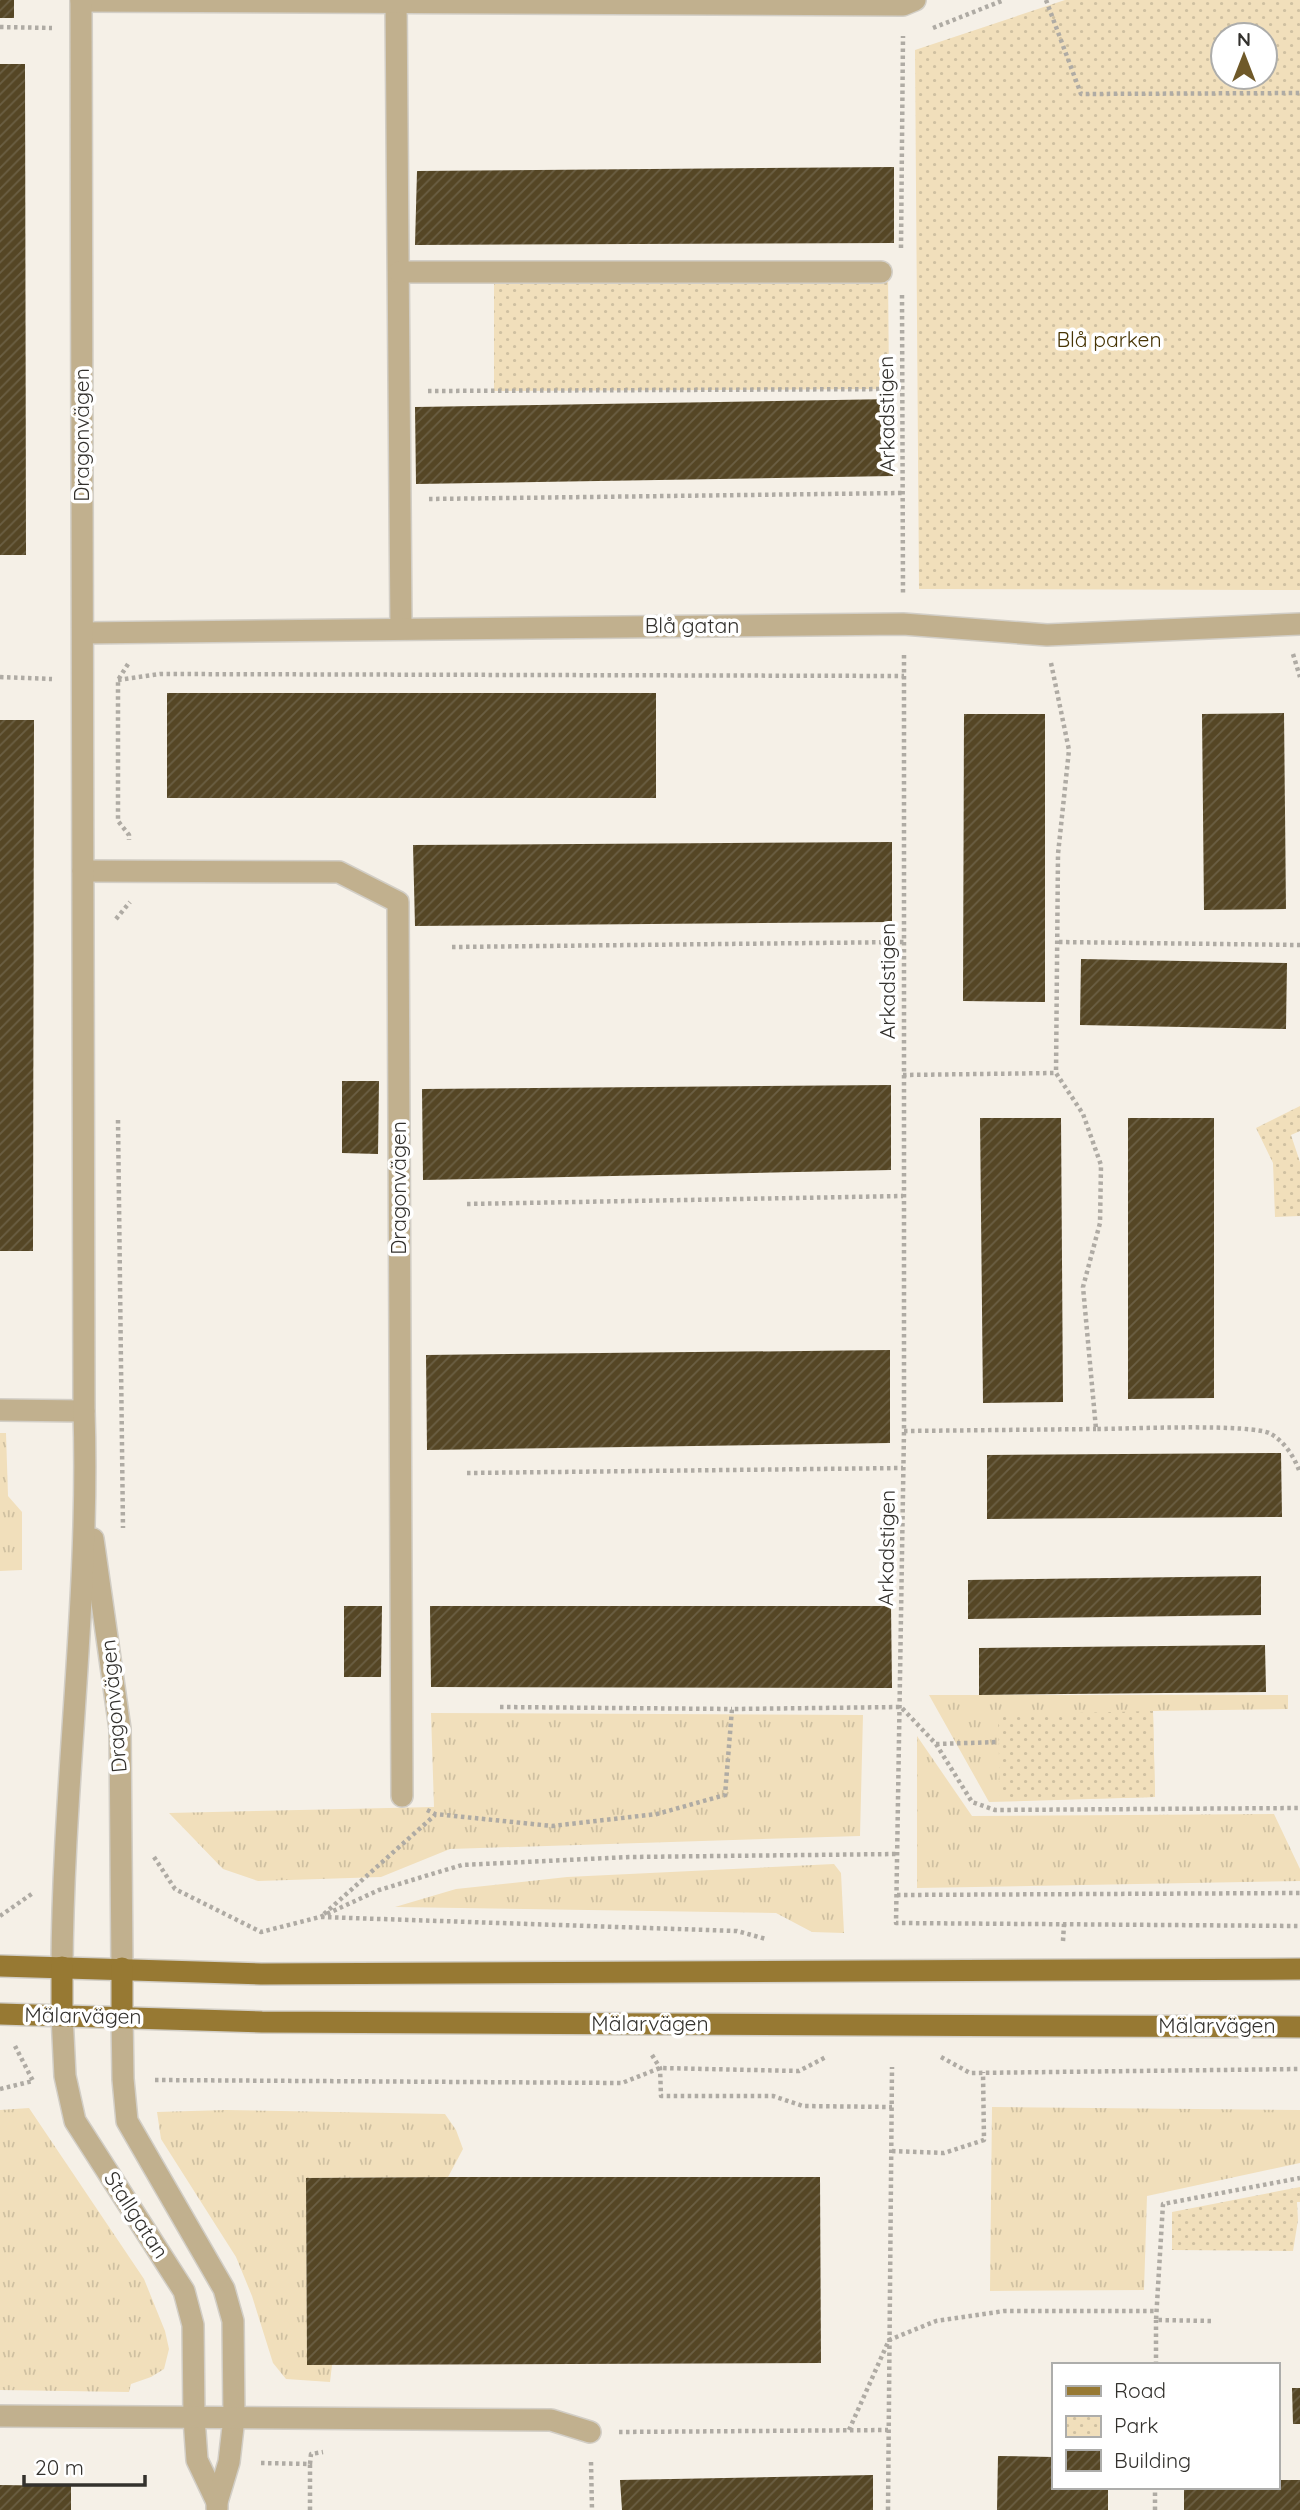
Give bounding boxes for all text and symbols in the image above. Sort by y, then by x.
north arrow [1209,21,1279,91]
text: N [1237,27,1251,51]
park label: Blå parken [1056,326,1162,352]
street label: Arkadstigen [872,356,900,472]
street label: Dragonvägen [68,368,94,502]
street label: Blå gatan [645,612,739,638]
street label: Arkadstigen [874,923,900,1039]
street label: Dragonvägen [385,1121,411,1255]
street label: Arkadstigen [872,1490,900,1606]
street label: Dragonvägen [94,1638,132,1774]
street label: Mälarvägen [24,2001,142,2029]
street label: Mälarvägen [591,2010,709,2036]
street label: Mälarvägen [1158,2012,1276,2038]
street label: Stallgatan [99,2166,175,2263]
legend [1052,2363,1279,2489]
text: Road [1114,2377,1166,2403]
text: Park [1114,2412,1158,2438]
scale bar [24,2444,145,2488]
text: Building [1114,2447,1191,2473]
text: 20 m [35,2454,84,2480]

